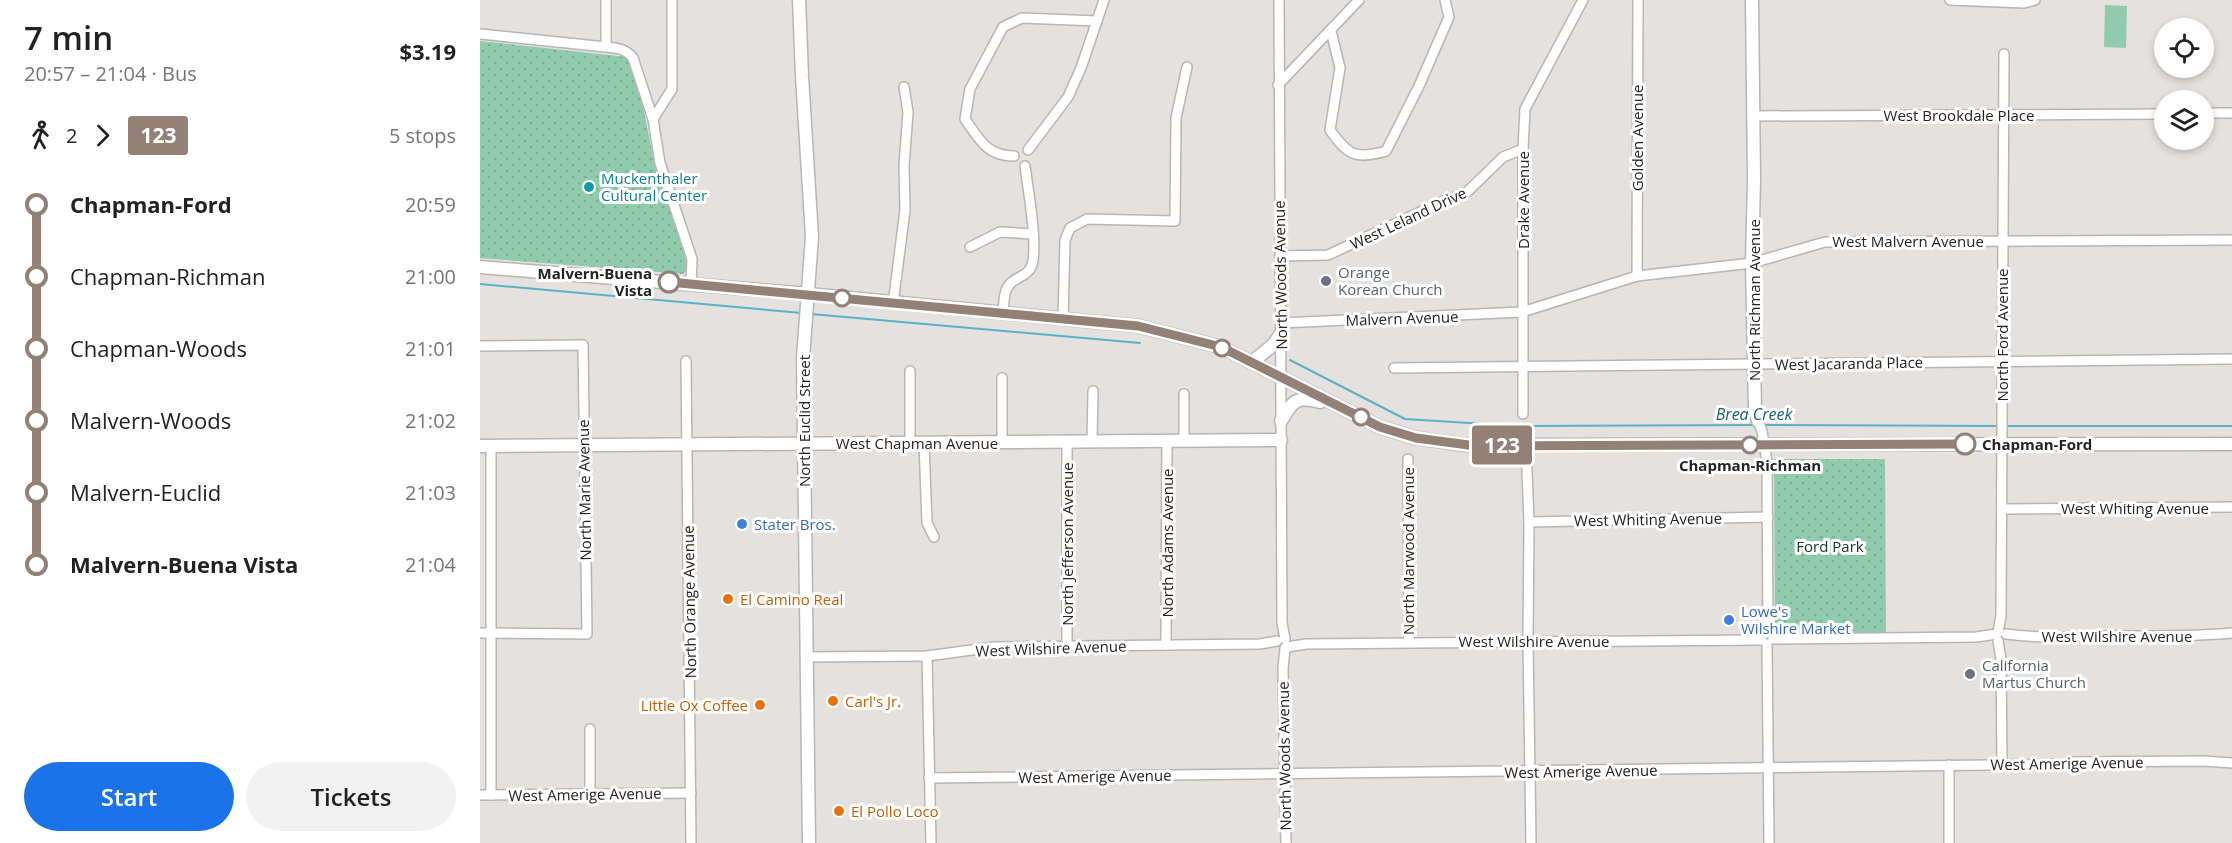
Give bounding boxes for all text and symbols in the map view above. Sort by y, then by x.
text: 7 min [24,15,113,60]
map controls [2154,18,2214,150]
button: locate [2154,18,2214,78]
text: $3.19 [399,36,456,66]
text: 20:57 – 21:04 · Bus [24,60,197,87]
street label: Golden Avenue [1627,85,1647,191]
button: layers [2154,90,2214,150]
street label: West Brookdale Place [1884,105,2034,125]
icon: walk [24,119,57,152]
icon: forward [86,119,119,152]
text: 123 [140,121,176,149]
text: 2 [66,122,77,149]
text: 5 stops [389,122,456,149]
street label: Drake Avenue [1513,151,1533,249]
place label: Muckenthaler Cultural Center [601,168,707,205]
marker: Muckenthaler Cultural Center [582,180,596,194]
street label: West Leland Drive [1347,182,1469,254]
text: Chapman-Ford [70,189,232,219]
text: 20:59 [405,191,456,218]
street label: North Woods Avenue [1269,200,1291,350]
street label: North Richman Avenue [1744,219,1764,381]
street label: West Malvern Avenue [1832,231,1984,251]
text: Chapman-Richman [70,261,265,291]
place label: Orange Korean Church [1338,262,1443,299]
text: 21:00 [405,263,456,290]
place label: Malvern-Buena Vista [538,263,652,300]
street label: North Ford Avenue [1992,268,2012,402]
marker: Malvern-Buena Vista [658,271,680,293]
marker: Orange Korean Church [1319,274,1333,288]
unlabelled marker [833,289,851,307]
street label: Malvern Avenue [1345,306,1459,330]
text: Chapman-Woods [70,333,247,363]
text: 21:01 [405,335,456,362]
unlabelled marker [1213,339,1231,357]
street label: West Jacaranda Place [1775,352,1923,374]
street label: North Euclid Street [794,355,814,487]
water label: Brea Creek [1716,403,1793,425]
text: Malvern-Woods [70,405,231,435]
text: 21:02 [405,407,456,434]
unlabelled marker [1352,408,1370,426]
street label: North Marie Avenue [573,419,595,561]
line badge: 123 [1468,426,1536,464]
text: 123 [1484,431,1520,459]
street label: West Chapman Avenue [836,433,998,453]
marker: Chapman-Ford [1954,433,1976,455]
place label: Chapman-Ford [1982,434,2092,454]
marker: Chapman-Richman [1741,436,1759,454]
place label: Chapman-Richman [1679,455,1821,475]
street label: North Jefferson Avenue [1057,462,1077,626]
street label: North Marwood Avenue [1398,467,1418,635]
street label: North Adams Avenue [1157,468,1177,618]
text: Malvern-Euclid [70,477,221,507]
text: 21:03 [405,479,456,506]
street label: West Whiting Avenue [2061,498,2209,518]
street label: West Whiting Avenue [1574,508,1722,530]
place label: Stater Bros. [754,514,836,534]
marker: Stater Bros. [735,517,749,531]
street label: North Orange Avenue [678,525,700,679]
park label: Ford Park [1796,536,1864,556]
text: Malvern-Buena Vista [70,549,298,579]
text: 21:04 [405,551,456,578]
place label: El Camino Real [740,589,843,609]
marker: El Camino Real [721,592,735,606]
place label: Lowe's Wilshire Market [1741,601,1851,638]
marker: Lowe's Wilshire Market [1722,613,1736,627]
street label: West Wilshire Avenue [2042,626,2192,646]
street label: West Wilshire Avenue [1459,631,1609,651]
street label: West Wilshire Avenue [975,635,1127,661]
place label: California Martus Church [1982,655,2086,692]
marker: California Martus Church [1963,667,1977,681]
street label: North Woods Avenue [1273,681,1295,831]
place label: Carl's Jr. [845,691,901,711]
marker: Carl's Jr. [826,694,840,708]
place label: Little Ox Coffee [641,695,748,715]
marker: Little Ox Coffee [753,698,767,712]
street label: West Amerige Avenue [1990,752,2144,774]
street label: West Amerige Avenue [1504,760,1658,782]
button: Start [24,762,234,831]
button: Tickets [246,762,456,831]
street label: West Amerige Avenue [1018,765,1172,787]
street label: West Amerige Avenue [508,783,662,805]
place label: El Pollo Loco [851,801,939,821]
marker: El Pollo Loco [832,804,846,818]

